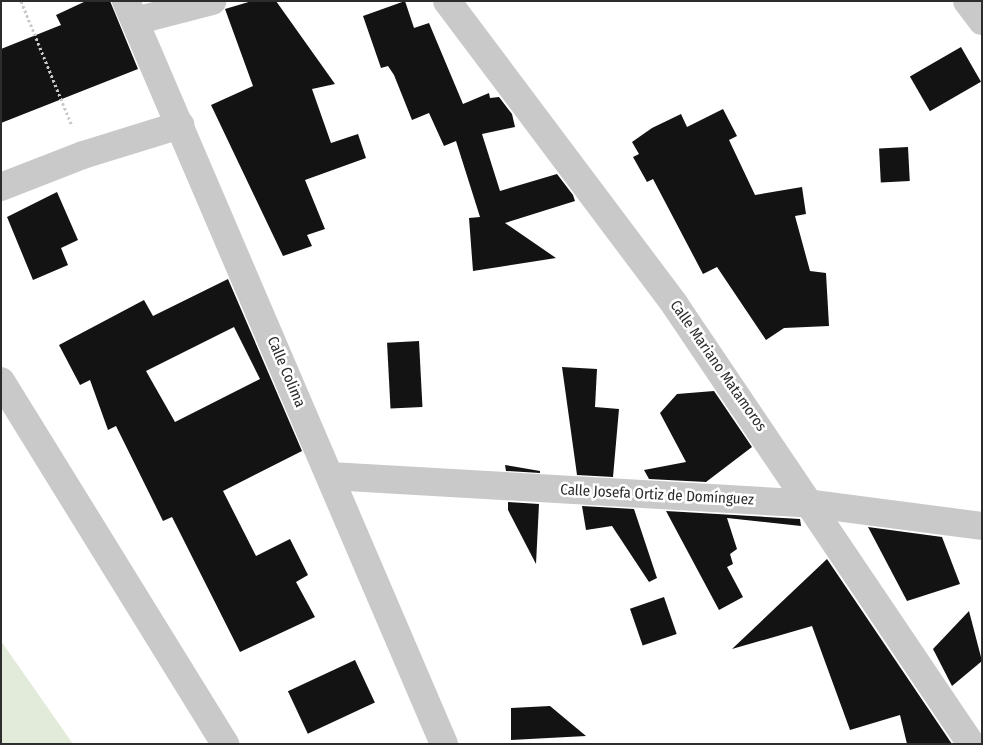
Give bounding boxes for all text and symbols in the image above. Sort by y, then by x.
street label: Calle Mariano Matamoros [666,297,770,435]
street label: Calle Colima [263,334,309,410]
street label: Calle Josefa Ortiz de Domínguez [560,481,754,509]

